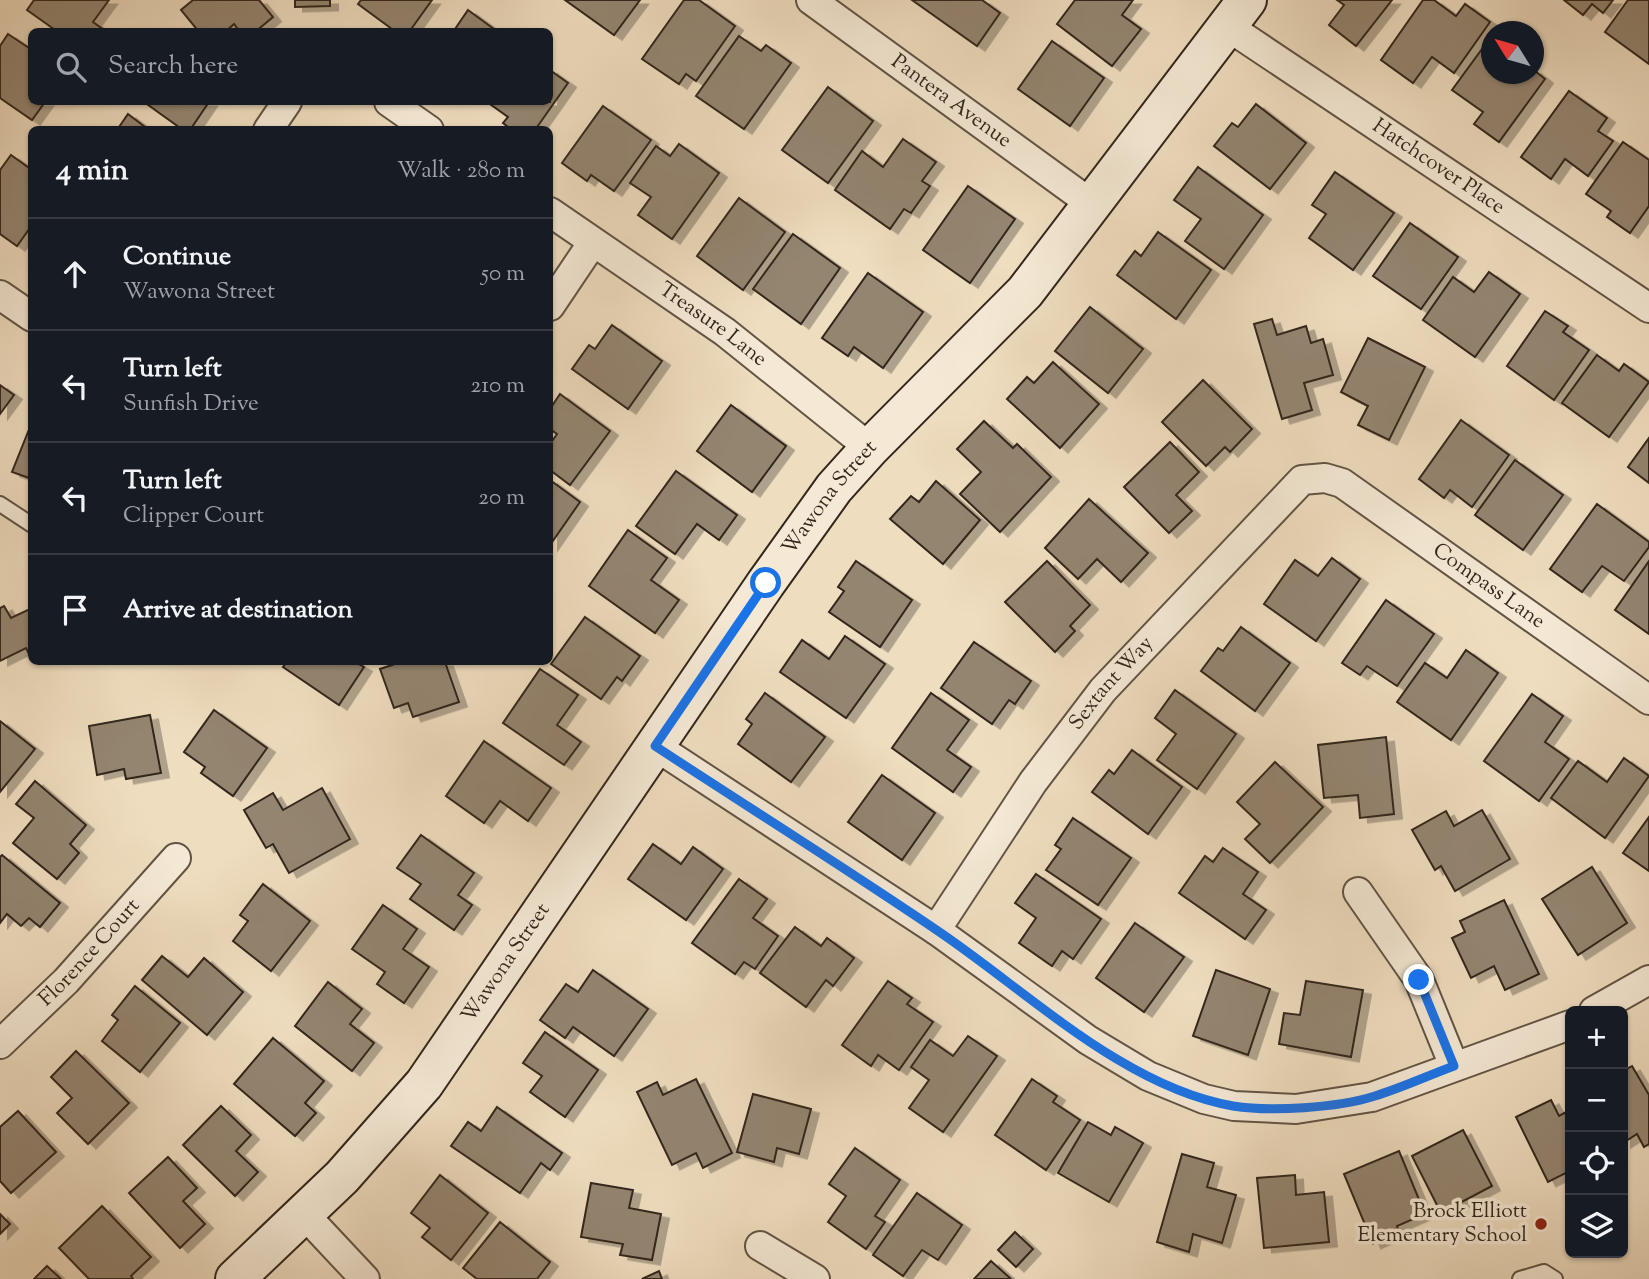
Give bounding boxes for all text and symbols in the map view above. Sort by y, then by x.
north arrow [1481,21,1544,84]
search box [28,28,553,105]
icon: search [52,48,90,86]
text: Search here [108,48,238,85]
street label: Pantera Avenue [884,48,1017,156]
street label: Hatchcover Place [1366,112,1511,222]
text: 4 min [56,150,129,193]
text: Walk · 280 m [397,155,525,188]
text: Continue [123,239,231,276]
icon: ahead [56,255,94,293]
text: 50 m [481,258,525,291]
text: Wawona Street [123,276,275,309]
street label: Treasure Lane [652,276,773,375]
text: Turn left [123,351,222,388]
icon: left [56,367,94,405]
text: 210 m [471,370,525,403]
text: Sunfish Drive [123,388,259,421]
street label: Wawona Street [775,434,884,562]
text: Turn left [123,463,222,500]
icon: left [56,479,94,517]
text: 20 m [478,482,525,515]
text: Clipper Court [123,500,264,533]
street label: Compass Lane [1426,536,1551,637]
route start [750,567,781,598]
icon: arrive [56,591,94,629]
text: Arrive at destination [123,592,353,629]
street label: Sextant Way [1062,630,1161,737]
street label: Florence Court [33,892,148,1014]
street label: Wawona Street [455,897,558,1029]
route end [1403,964,1434,995]
map controls [1565,1006,1628,1258]
button: + [1565,1006,1628,1069]
button: − [1565,1069,1628,1132]
button: locate [1565,1132,1628,1195]
button: layers [1565,1195,1628,1258]
place label: Brock Elliott Elementary School [1358,1197,1527,1251]
marker: Brock Elliott Elementary School [1533,1216,1549,1232]

